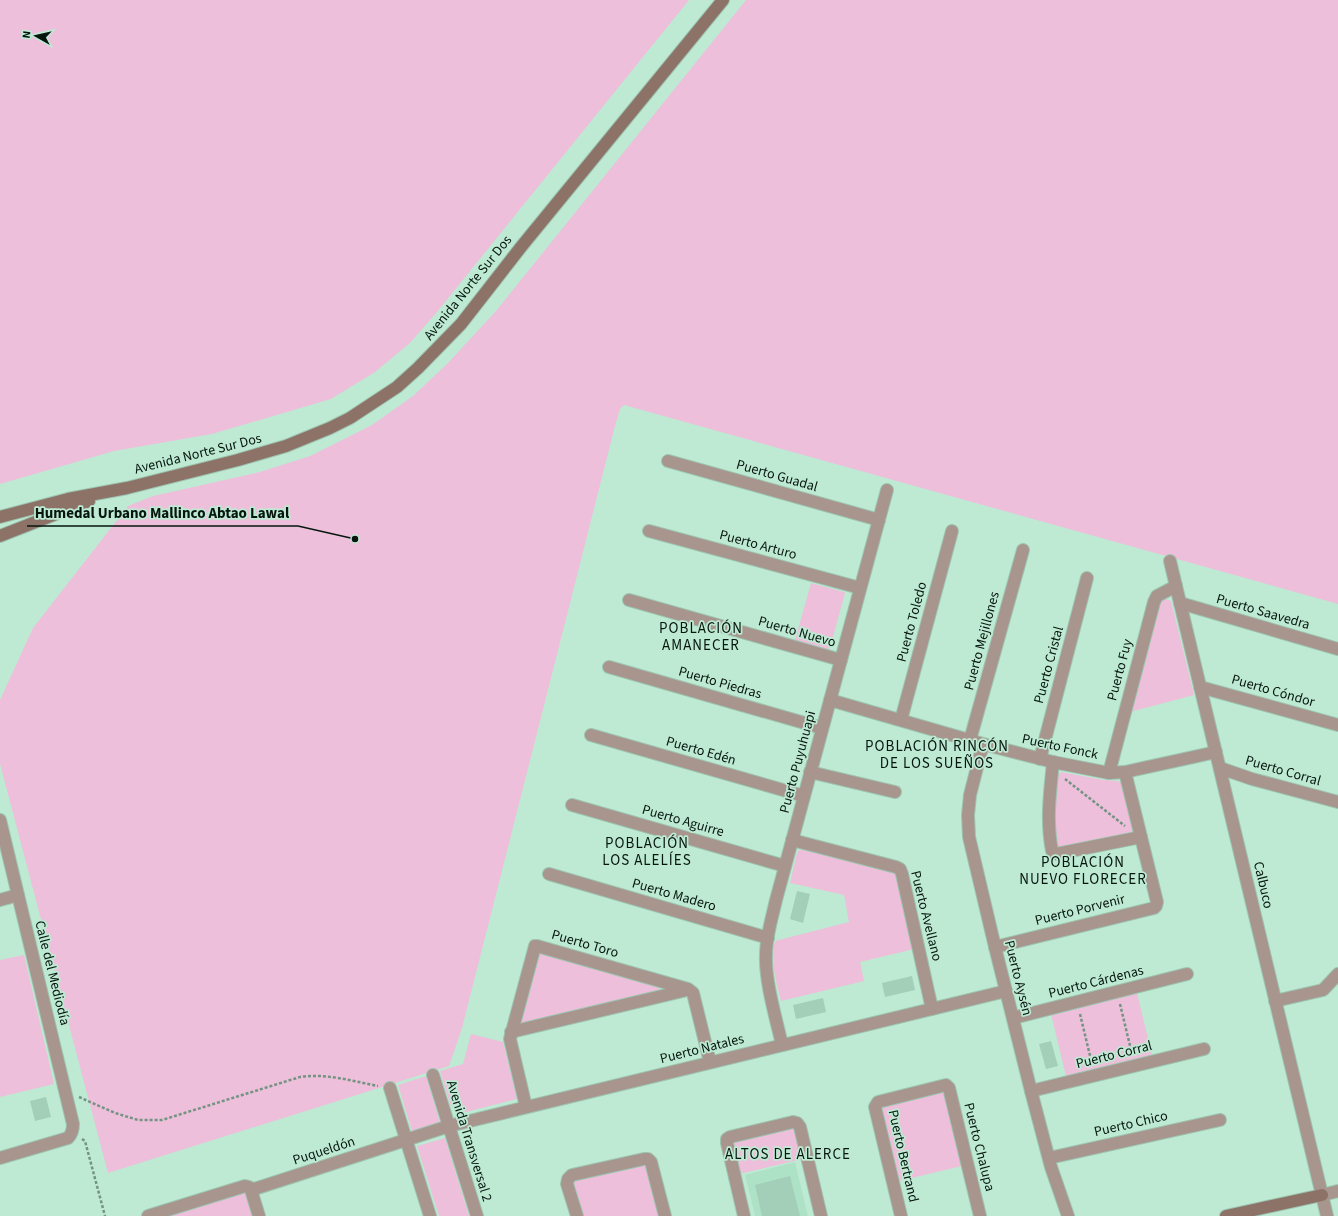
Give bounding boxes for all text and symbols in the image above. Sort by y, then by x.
north arrow [16,16,56,56]
text: N [19,30,35,39]
street label: Avenida Norte Sur Dos [419,231,517,345]
street label: Avenida Norte Sur Dos [132,429,264,479]
street label: Puerto Guadal [734,455,821,497]
callout: Humedal Urbano Mallinco Abtao Lawal [27,499,298,526]
text: Humedal Urbano Mallinco Abtao Lawal [35,503,290,524]
street label: Puerto Arturo [717,525,799,565]
street label: Puerto Toledo [892,580,932,664]
street label: Puerto Mejillones [959,589,1005,693]
street label: Puerto Saavedra [1214,589,1312,635]
street label: Puerto Nuevo [756,611,838,653]
district label: POBLACIÓN AMANECER [659,618,743,656]
street label: Puerto Cristal [1029,624,1069,706]
street label: Puerto Fuy [1102,636,1138,703]
street label: Puerto Piedras [676,662,764,704]
street label: Puerto Cóndor [1229,670,1317,712]
street label: Puerto Puyuhuapi [775,708,821,816]
street label: Puerto Fonck [1020,729,1100,765]
street label: Puerto Edén [664,731,738,771]
district label: POBLACIÓN RINCÓN DE LOS SUEÑOS [865,736,1009,774]
street label: Puerto Corral [1243,751,1324,791]
street label: Puerto Aguirre [640,800,726,842]
district label: POBLACIÓN LOS ALELÍES [602,833,692,871]
district label: POBLACIÓN NUEVO FLORECER [1019,852,1147,890]
street label: Calbuco [1248,860,1278,910]
street label: Puerto Avellano [905,869,947,963]
street label: Puerto Madero [630,873,718,917]
street label: Puerto Porvenir [1033,889,1127,931]
street label: Calle del Mediodía [29,919,75,1027]
street label: Puerto Toro [549,925,621,963]
street label: Puerto Aysén [999,938,1037,1018]
street label: Puerto Cárdenas [1046,960,1146,1003]
street label: Puerto Natales [658,1029,746,1069]
street label: Puerto Corral [1074,1036,1155,1074]
street label: Avenida Transversal 2 [441,1078,497,1204]
street label: Puerto Chalupa [958,1101,1000,1193]
street label: Puerto Chico [1092,1106,1170,1142]
street label: Puerto Bertrand [883,1108,923,1204]
street label: Puqueldón [290,1132,358,1170]
district label: ALTOS DE ALERCE [725,1144,851,1165]

